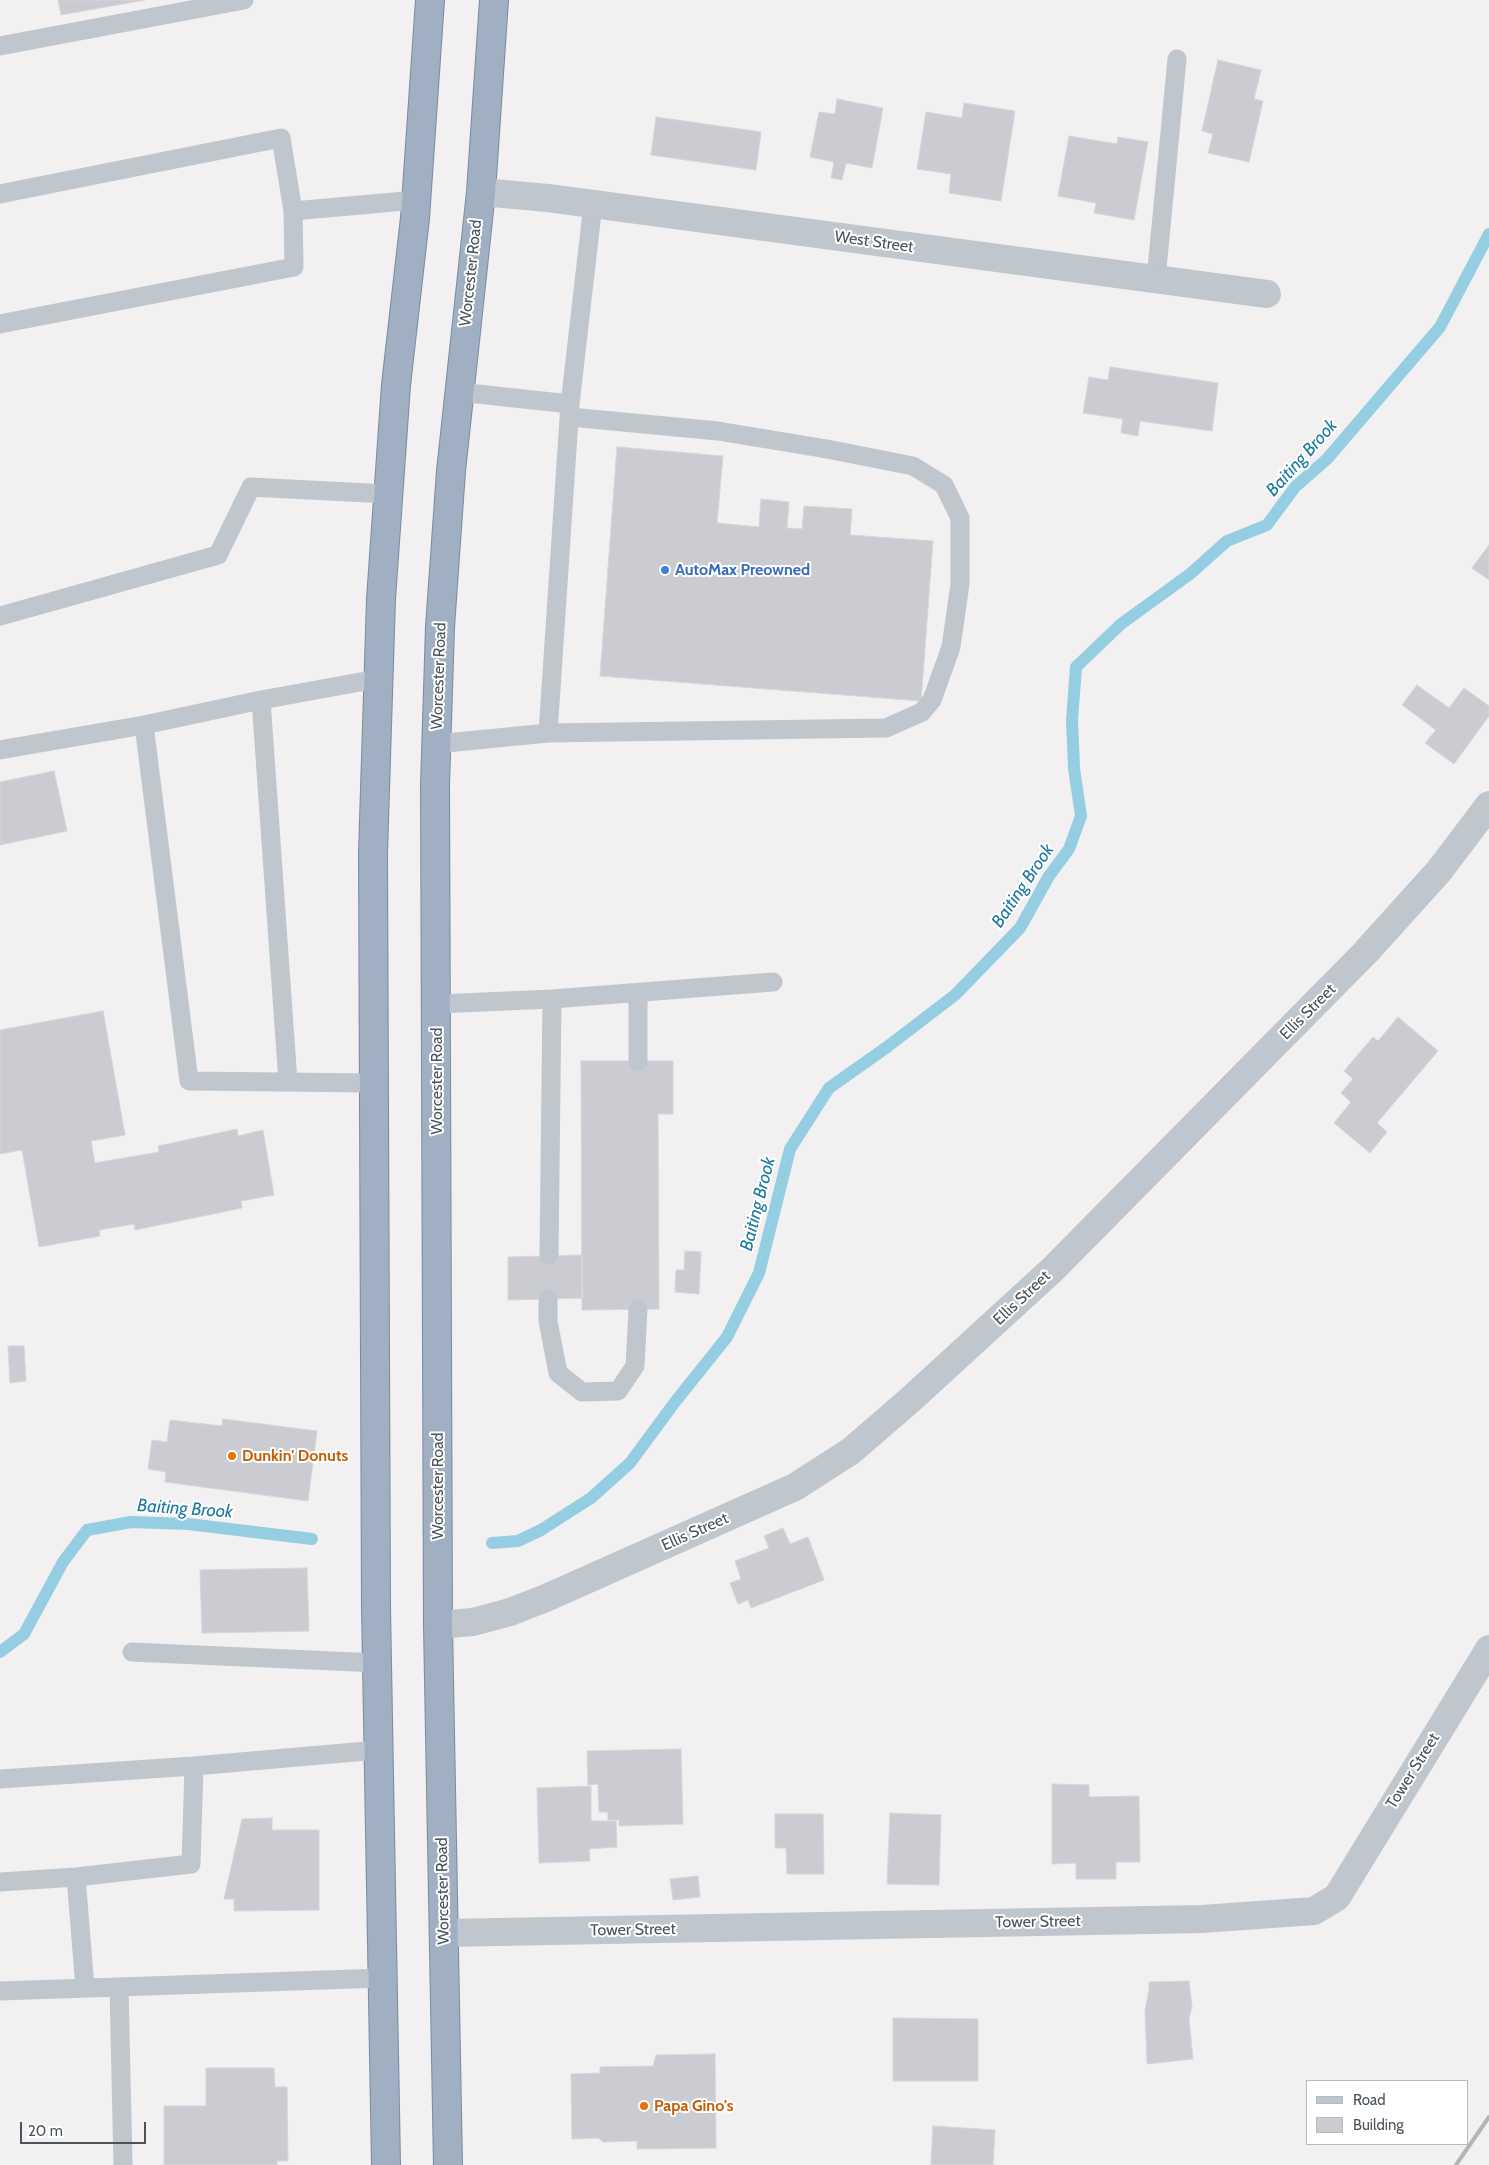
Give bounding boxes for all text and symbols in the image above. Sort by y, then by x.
street label: Worcester Road [456,219,486,327]
street label: West Street [833,227,915,257]
water label: Baiting Brook [1262,415,1342,501]
place label: AutoMax Preowned [675,560,810,580]
marker: AutoMax Preowned [659,564,671,576]
street label: Worcester Road [428,622,450,730]
water label: Baiting Brook [987,840,1059,932]
street label: Ellis Street [1276,980,1340,1044]
street label: Worcester Road [427,1027,447,1135]
water label: Baiting Brook [736,1155,780,1253]
street label: Ellis Street [989,1267,1055,1329]
street label: Worcester Road [428,1432,448,1540]
place label: Dunkin' Donuts [242,1446,348,1466]
marker: Dunkin' Donuts [226,1450,238,1462]
water label: Baiting Brook [136,1495,234,1523]
street label: Ellis Street [659,1509,731,1555]
street label: Tower Street [1382,1730,1444,1812]
street label: Worcester Road [432,1837,454,1945]
street label: Tower Street [995,1912,1081,1932]
street label: Tower Street [590,1920,676,1940]
legend [1306,2080,1469,2145]
text: Road [1353,2091,1386,2109]
place label: Papa Gino's [654,2096,734,2116]
marker: Papa Gino's [638,2100,650,2112]
scale bar [22,2112,149,2144]
text: Building [1353,2116,1404,2134]
text: 20 m [28,2122,63,2140]

